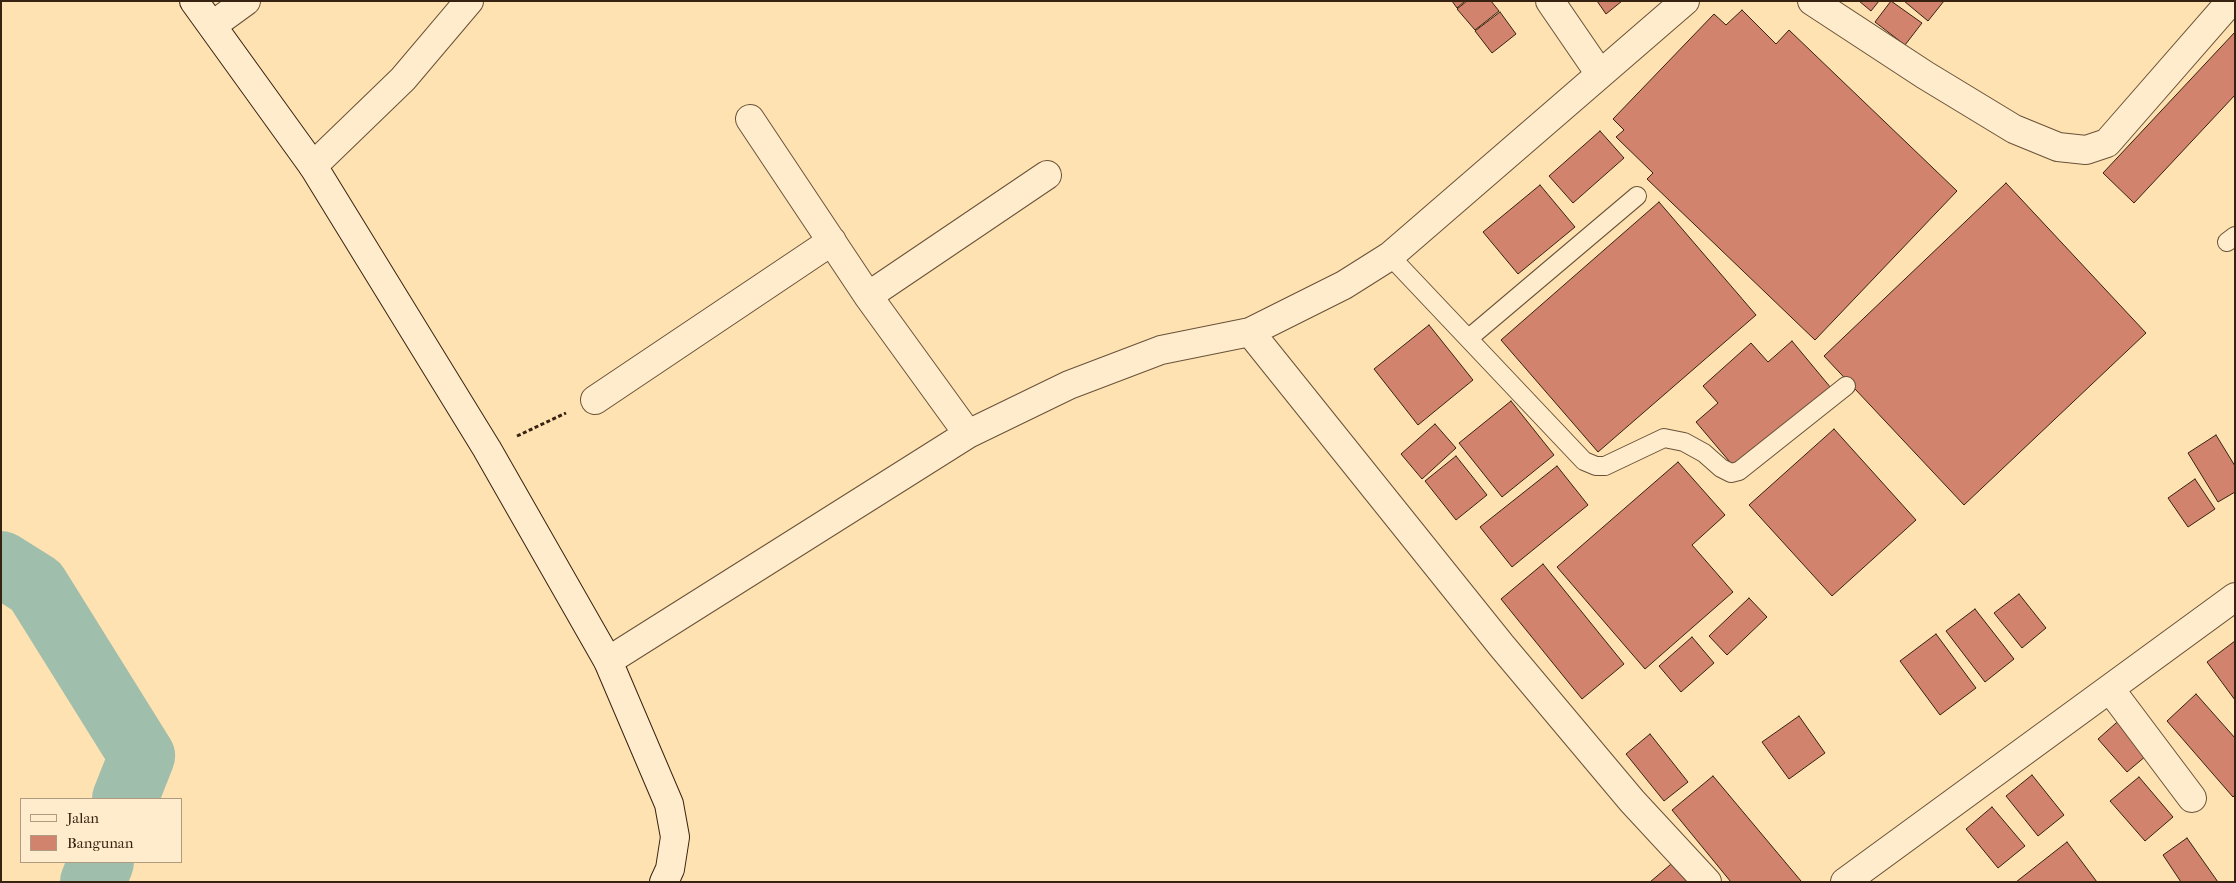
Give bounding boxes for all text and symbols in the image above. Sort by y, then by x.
legend [20,798,182,863]
text: Jalan [67,809,99,827]
text: Bangunan [67,834,134,852]

